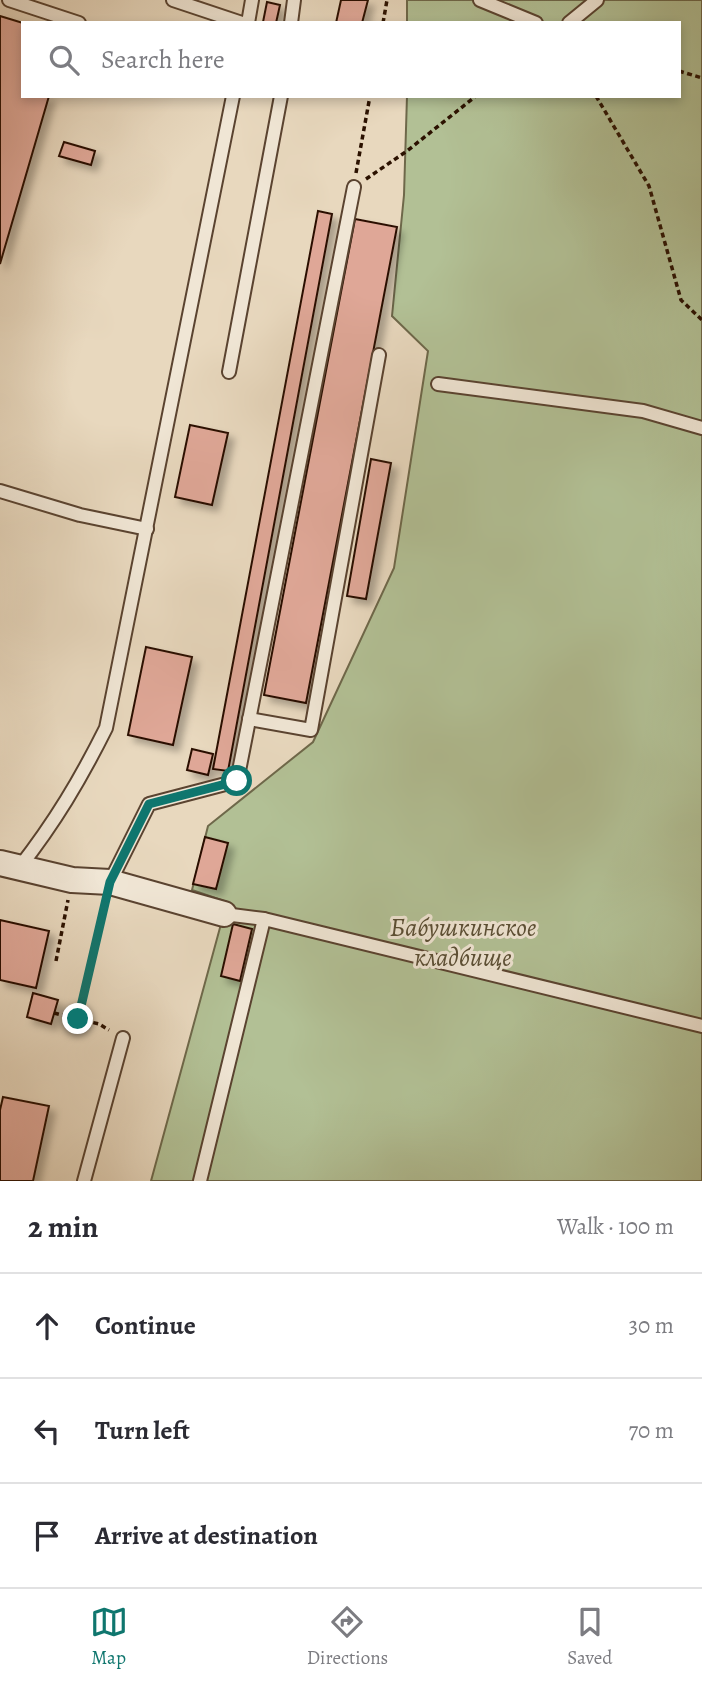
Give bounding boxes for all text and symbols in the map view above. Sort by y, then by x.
search box [21,21,681,98]
icon: search [45,41,83,79]
text: Search here [101,42,225,77]
route start [221,765,252,796]
park label: Бабушкинское кладбище [390,910,536,975]
route end [62,1003,93,1034]
text: 2 min [28,1207,98,1247]
text: Walk · 100 m [557,1211,674,1242]
icon: ahead [28,1307,66,1345]
text: Continue [95,1308,196,1343]
text: 30 m [628,1310,674,1341]
icon: left [28,1412,66,1450]
text: Turn left [95,1413,190,1448]
text: 70 m [628,1415,674,1446]
icon: arrive [28,1517,66,1555]
text: Arrive at destination [95,1518,318,1553]
tab: Map [90,1603,128,1671]
tab: Directions [307,1603,388,1671]
tab: Saved [567,1603,612,1671]

